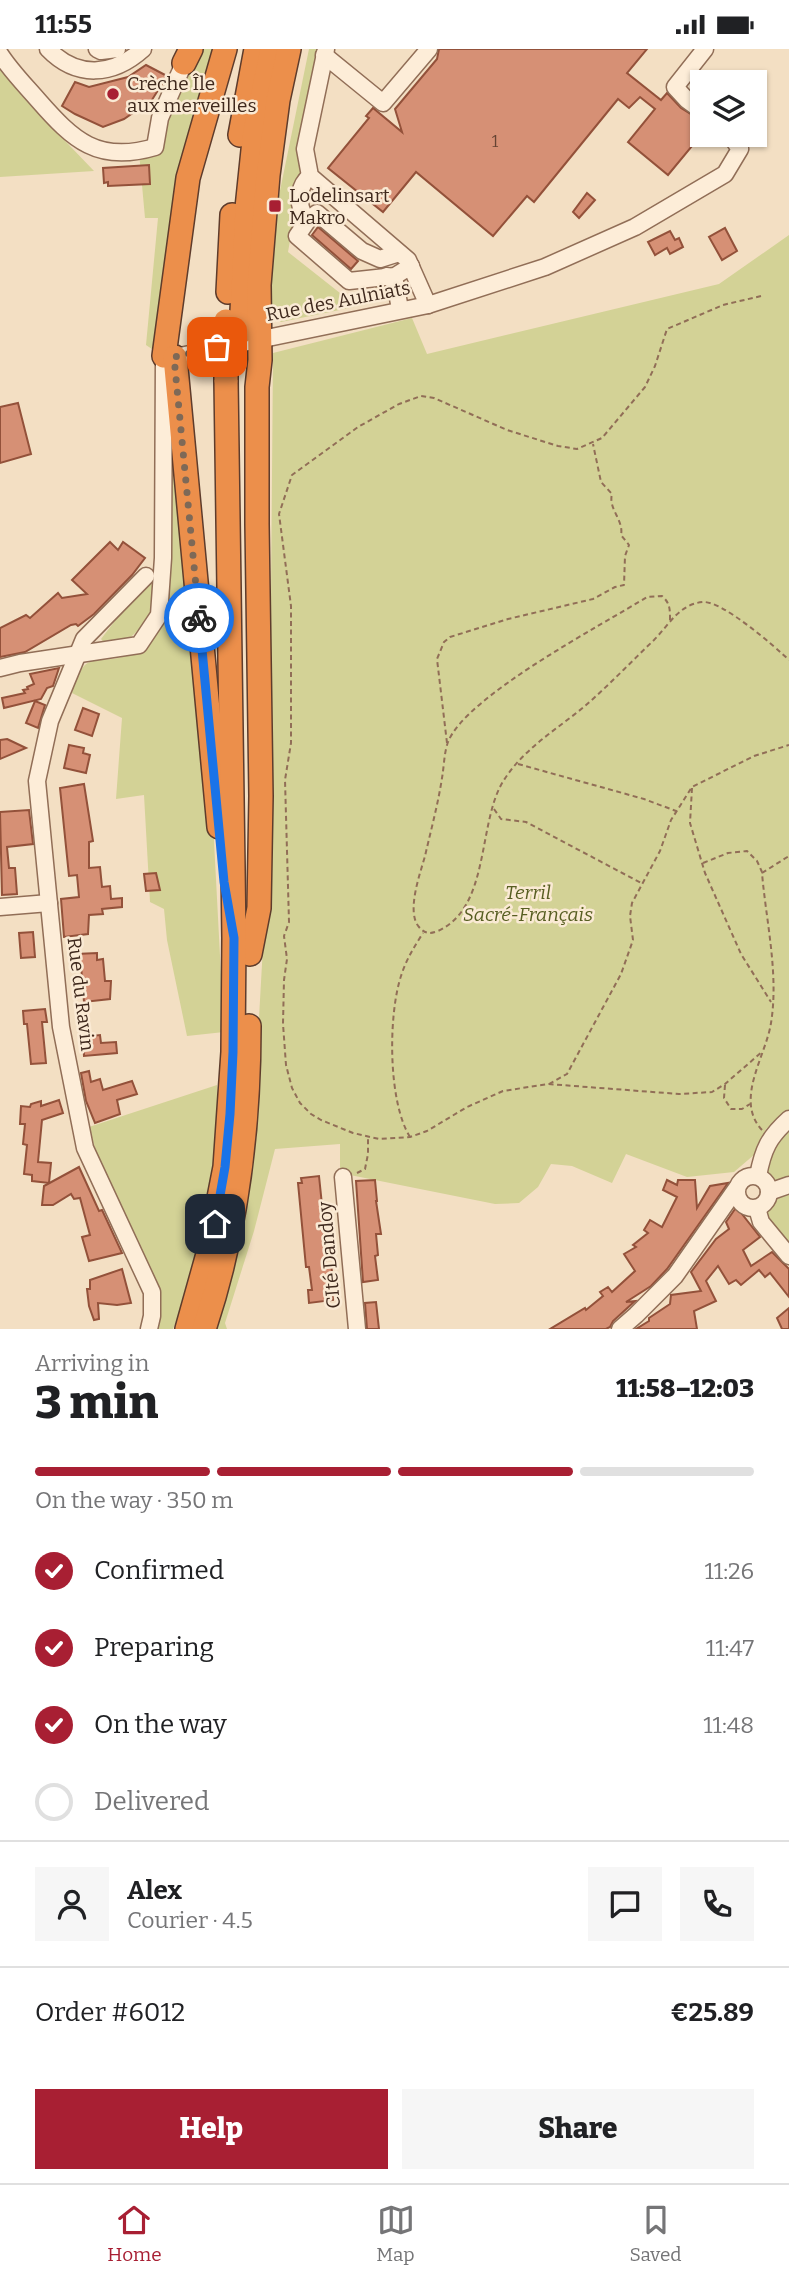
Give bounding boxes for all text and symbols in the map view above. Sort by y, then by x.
text: 11:55 [35,9,92,40]
map controls [690,70,767,147]
button: layers [690,70,767,147]
place label: Crèche Île aux merveilles [127,72,257,117]
marker: Crèche Île aux merveilles [105,86,121,102]
house number: 1 [492,132,499,151]
place label: Lodelinsart Makro [289,184,390,229]
marker: Lodelinsart Makro [267,198,283,214]
street label: Rue des Aulniats [264,276,412,326]
pin [187,317,247,377]
icon: bag [198,328,236,366]
courier [164,583,234,653]
icon: bike [180,599,218,637]
park label: Terril Sacré-Français [463,881,593,926]
street label: Rue du Ravin [63,936,99,1052]
pin [185,1194,245,1254]
street label: CIté Dandoy [313,1200,345,1309]
icon: home [196,1205,234,1243]
text: Arriving in [35,1349,149,1377]
text: 11:58–12:03 [616,1373,754,1404]
text: 3 min [35,1375,158,1430]
text: On the way · 350 m [35,1486,233,1514]
icon: check [35,1552,73,1590]
text: Confirmed [94,1555,224,1586]
text: 11:26 [704,1557,754,1585]
icon: check [35,1629,73,1667]
text: Preparing [94,1632,214,1663]
text: 11:47 [706,1634,754,1662]
icon: check [35,1706,73,1744]
text: On the way [94,1709,227,1740]
text: 11:48 [703,1711,754,1739]
text: Delivered [94,1786,209,1817]
button: person [35,1867,109,1941]
button: chat [588,1867,662,1941]
button: phone [680,1867,754,1941]
text: Alex [127,1875,182,1906]
text: Courier · 4.5 [127,1906,253,1934]
text: Order #6012 [35,1997,185,2028]
text: €25.89 [671,1997,754,2028]
button: Help [35,2089,388,2169]
button: Share [402,2089,754,2169]
tab: Home [107,2201,162,2266]
tab: Map [376,2201,415,2266]
tab: Saved [629,2201,682,2266]

